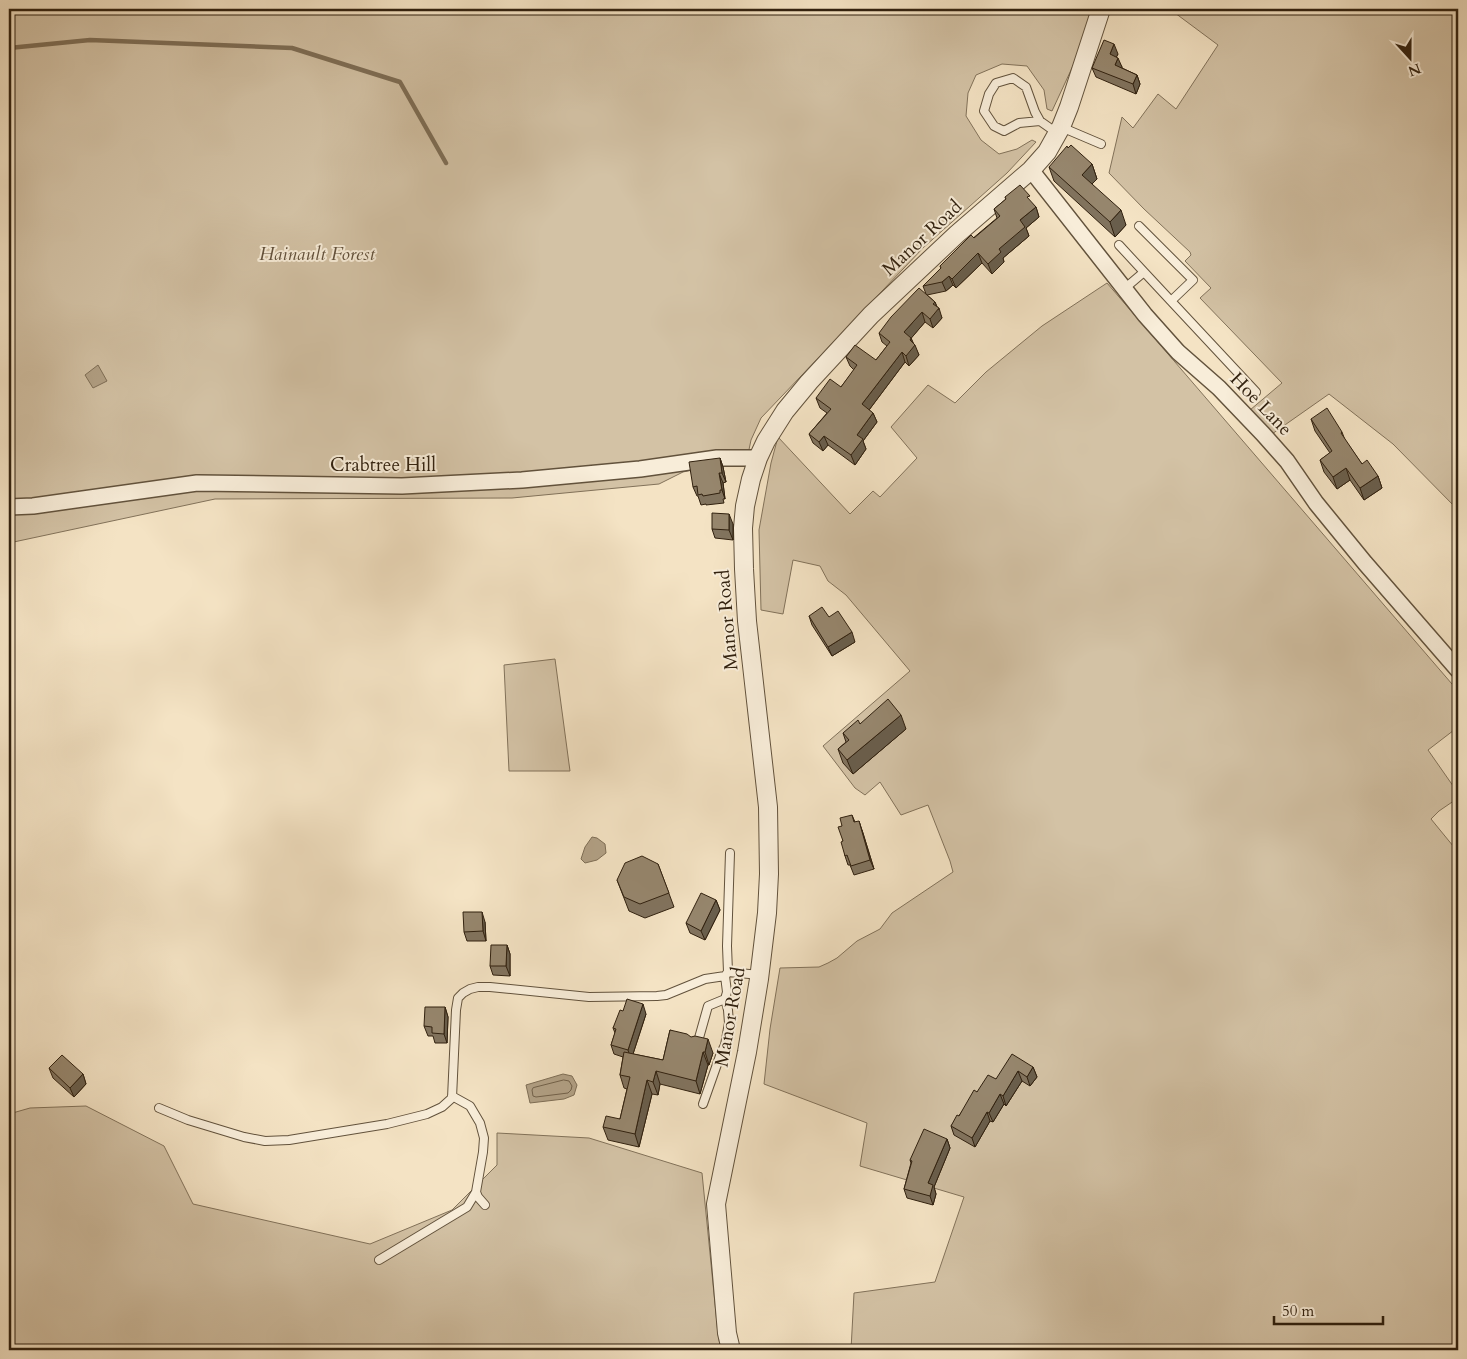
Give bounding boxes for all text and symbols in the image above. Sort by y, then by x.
north arrow [1384,32,1434,82]
text: N [1405,59,1424,81]
street label: Manor Road [876,194,968,282]
park label: Hainault Forest [259,241,376,267]
street label: Hoe Lane [1224,367,1298,441]
street label: Crabtree Hill [330,452,436,478]
street label: Manor Road [710,569,744,671]
street label: Manor Road [708,965,752,1069]
scale bar [1274,1294,1383,1326]
text: 50 m [1282,1301,1314,1321]

